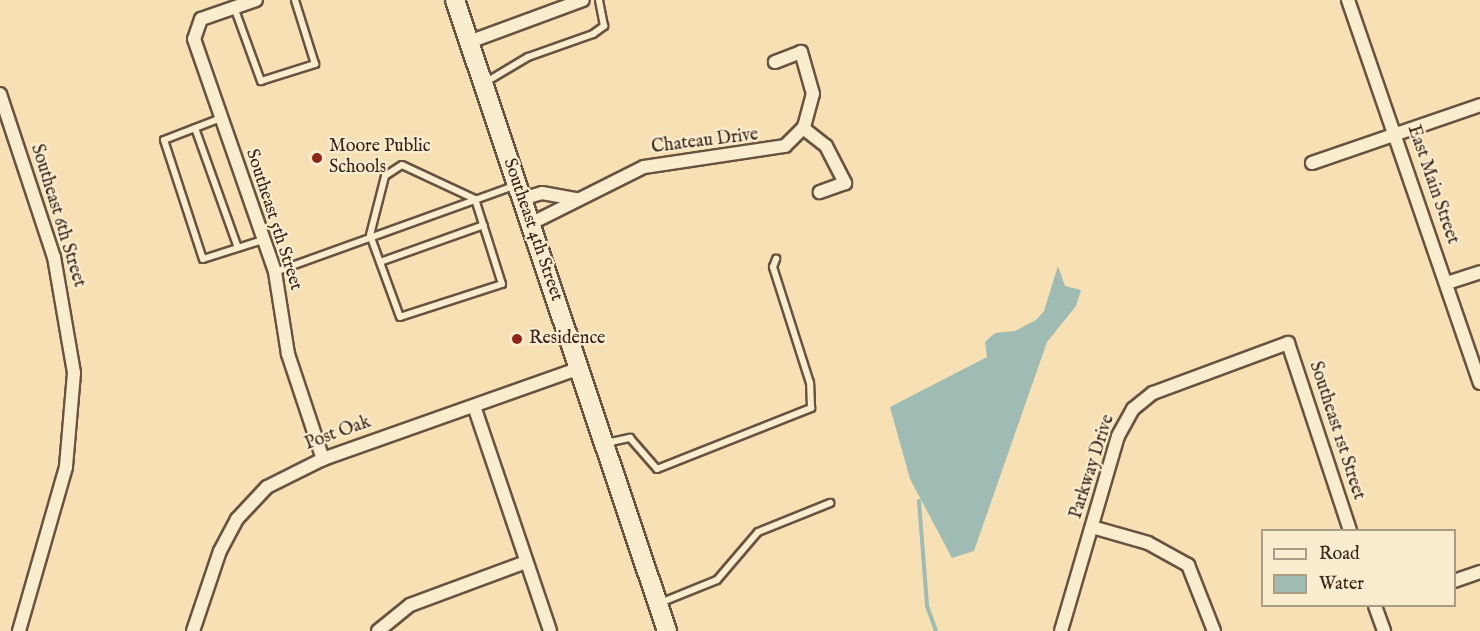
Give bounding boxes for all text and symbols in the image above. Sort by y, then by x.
street label: East Main Street [1402,123,1462,247]
street label: Chateau Drive [650,125,760,159]
place label: Moore Public Schools [329,137,431,180]
street label: Southeast 6th Street [25,142,89,290]
street label: Southeast 5th Street [240,147,306,293]
marker: Moore Public Schools [310,151,324,165]
street label: Southeast 4th Street [497,156,567,304]
place label: Residence [529,328,605,350]
marker: Residence [510,332,524,346]
street label: Southeast 1st Street [1303,359,1369,503]
street label: Post Oak [302,412,374,456]
street label: Parkway Drive [1066,412,1120,522]
legend [1261,529,1456,607]
text: Road [1319,543,1360,566]
text: Water [1319,573,1364,596]

